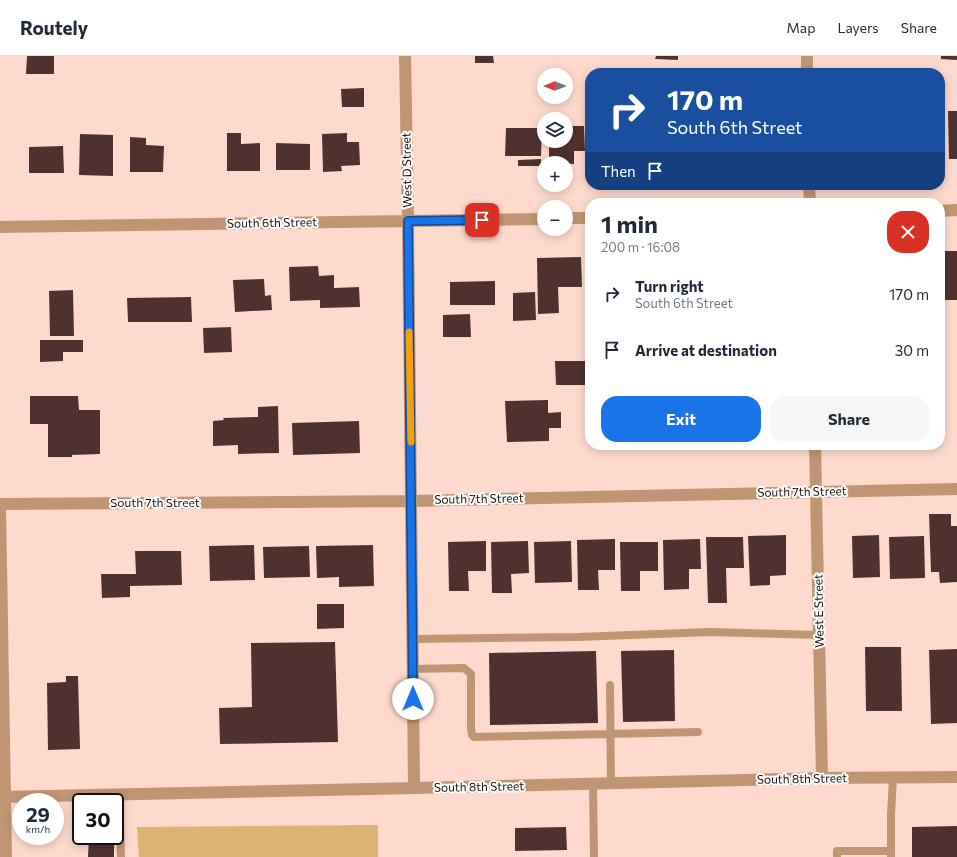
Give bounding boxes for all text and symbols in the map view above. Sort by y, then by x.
text: Routely [20,16,88,39]
text: Map [787,19,815,36]
text: Layers [837,19,879,36]
text: Share [901,19,937,36]
north arrow [537,68,573,104]
map controls [537,68,573,236]
text: 170 m [667,82,743,116]
icon: right [601,84,653,136]
button: layers [537,112,573,148]
text: South 6th Street [667,116,802,138]
street label: West D Street [398,132,414,208]
button: + [537,156,573,192]
icon: arrive [644,160,666,182]
text: Then [601,162,636,180]
button: − [537,200,573,236]
pin [465,203,499,237]
icon: arrive [471,209,493,231]
text: 1 min [601,209,658,238]
button: close [887,211,929,253]
street label: South 6th Street [227,214,317,230]
text: 200 m · 16:08 [601,239,680,255]
text: Turn right [635,277,704,295]
icon: right [601,283,623,305]
text: 170 m [889,285,929,303]
text: South 6th Street [635,295,733,311]
icon: arrive [601,339,623,361]
text: Arrive at destination [635,341,777,359]
text: 30 m [895,341,929,359]
button: Exit [601,396,761,442]
button: Share [769,396,929,442]
street label: South 7th Street [757,483,847,499]
street label: South 7th Street [434,490,524,506]
street label: South 7th Street [110,495,200,509]
street label: West E Street [810,574,826,648]
position arrow [392,678,434,720]
street label: South 8th Street [757,770,847,786]
street label: South 8th Street [434,778,524,794]
speed limit sign: 30 [72,793,124,845]
text: 29 [26,802,50,826]
text: km/h [26,823,50,835]

